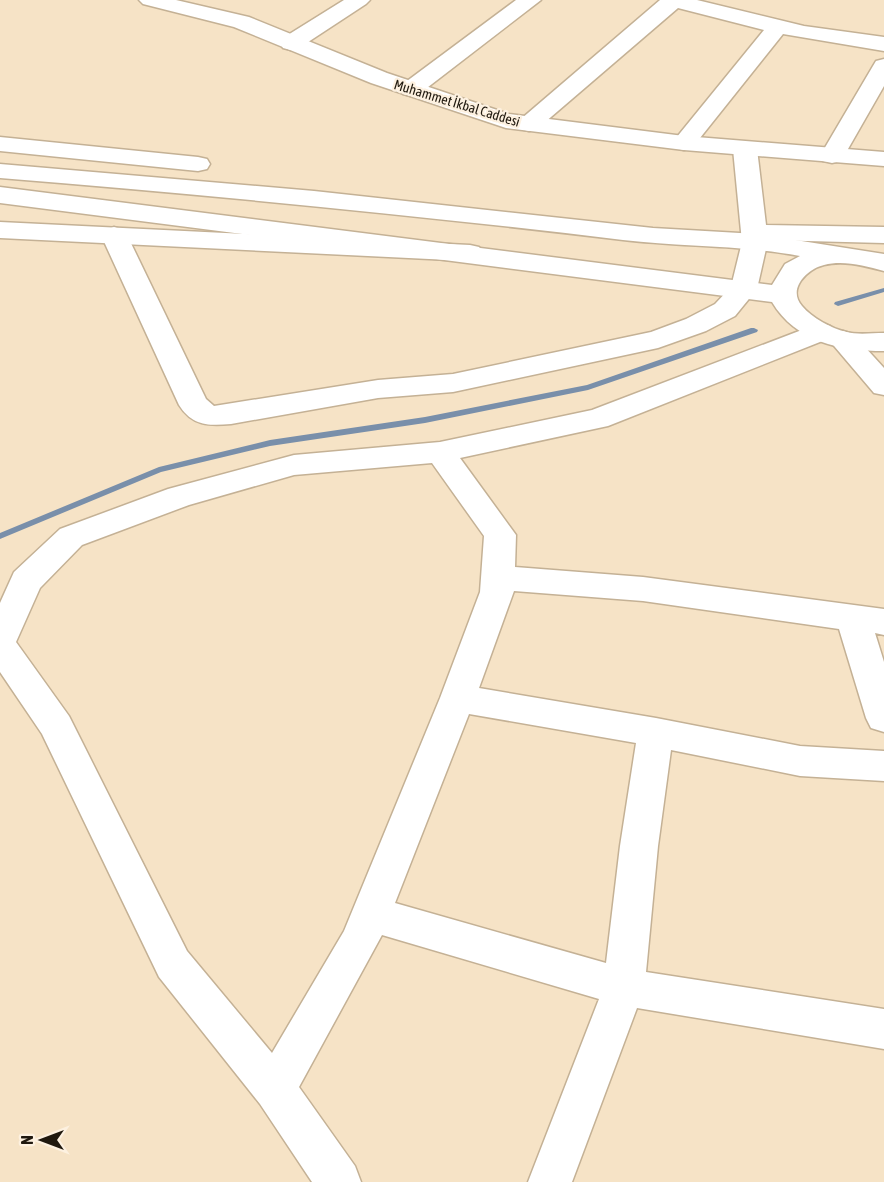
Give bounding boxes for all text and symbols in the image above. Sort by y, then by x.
street label: Muhammet İkbal Caddesi [392,76,522,130]
north arrow [12,1110,72,1170]
text: N [18,1135,36,1145]

